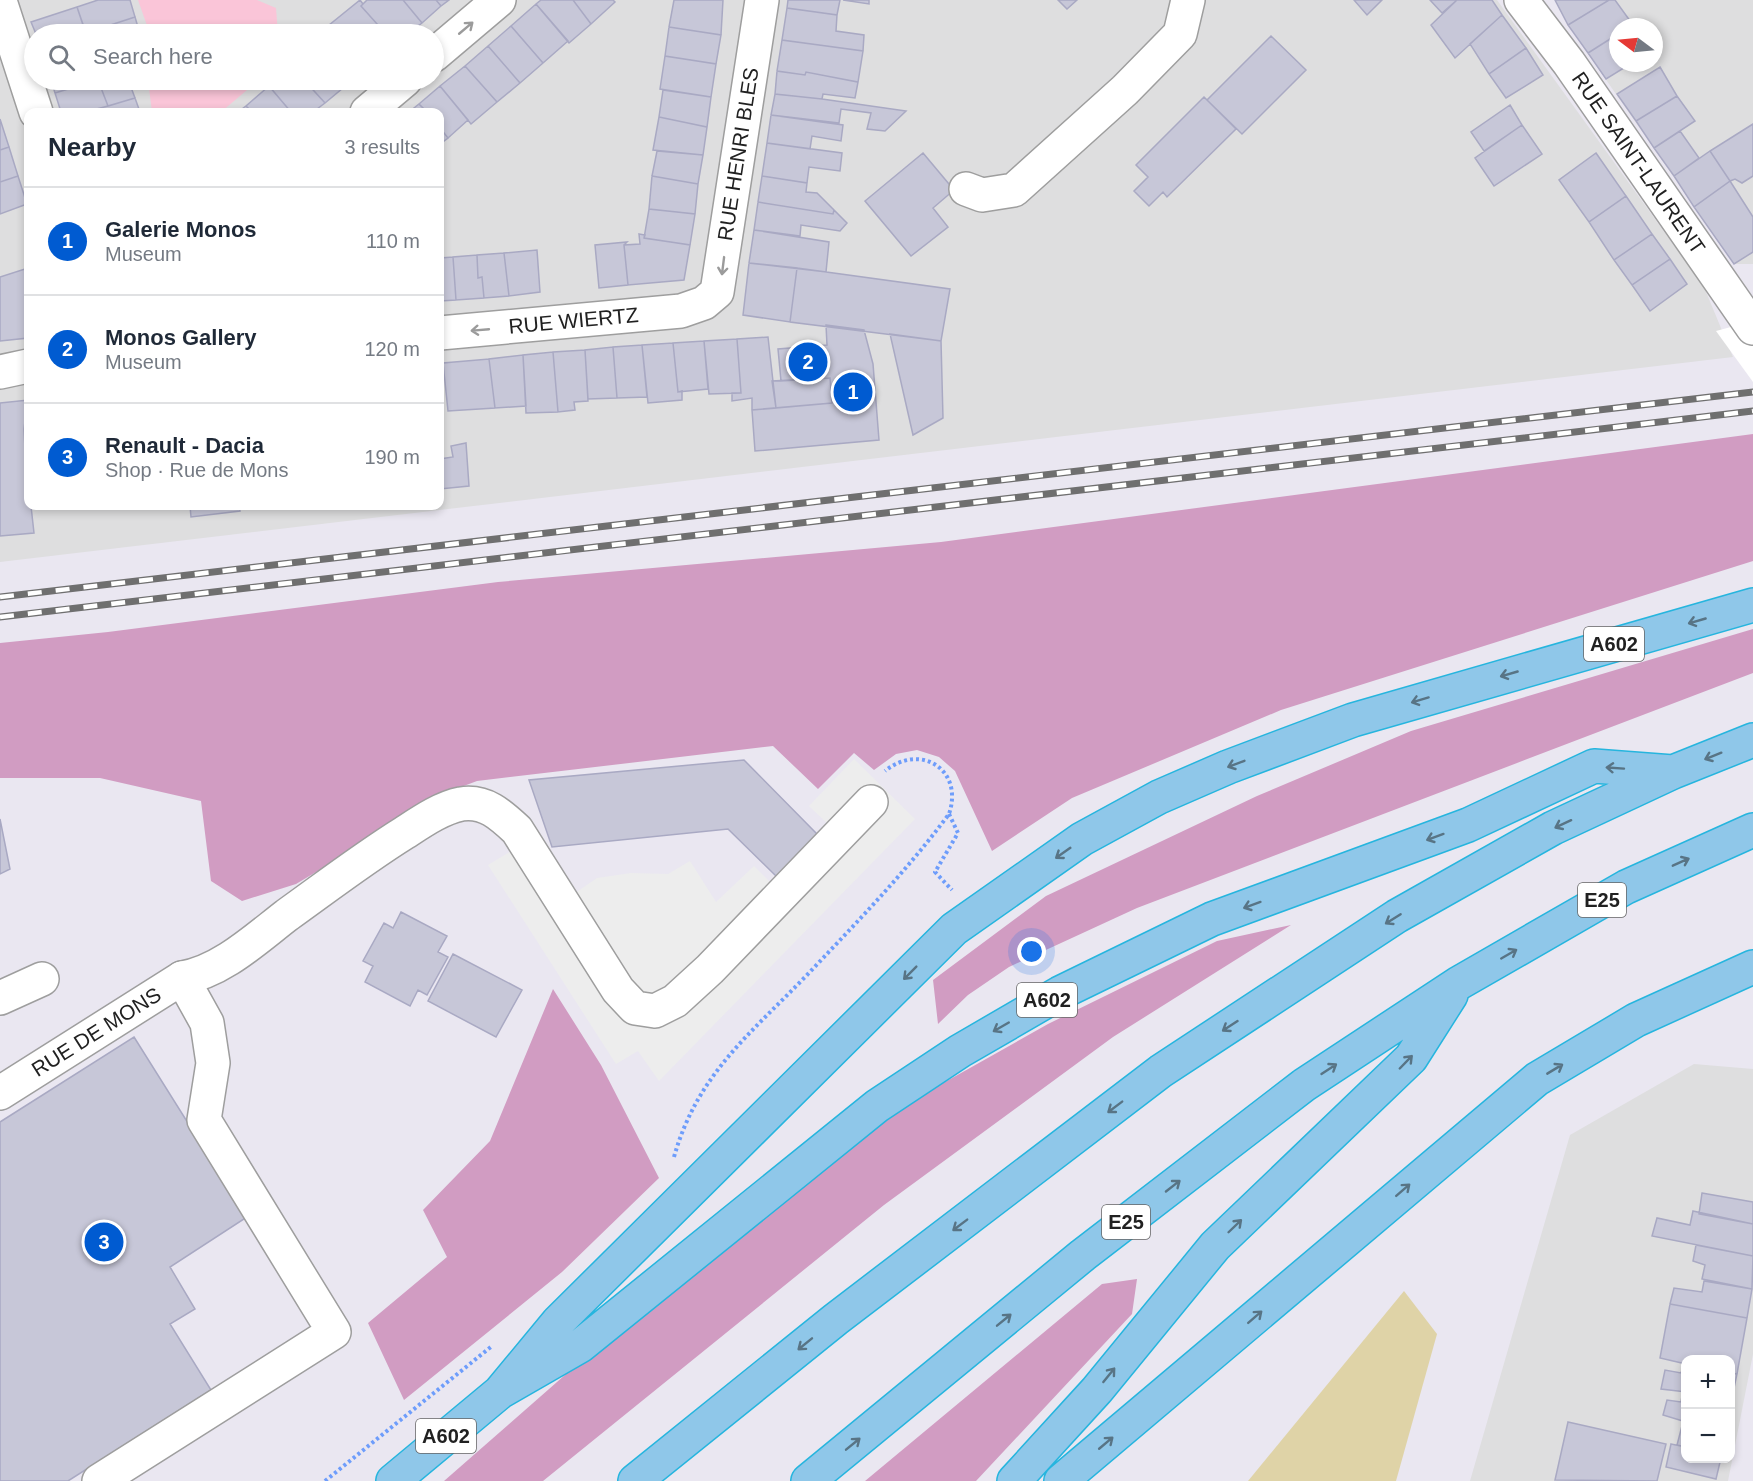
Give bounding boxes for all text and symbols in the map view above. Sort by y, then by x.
north arrow [1609,18,1663,72]
one-way arrow [458,21,473,35]
search box [24,24,444,90]
icon: search [45,41,78,74]
text: Search here [93,44,213,69]
street label: RUE HENRI BLES [713,66,762,242]
street label: RUE SAINT-LAURENT [1568,67,1710,258]
text: Nearby [48,132,136,162]
text: 3 results [344,136,420,158]
text: Galerie Monos [105,217,257,242]
text: 1 [62,230,73,252]
text: 110 m [366,230,420,252]
text: Museum [105,243,182,265]
one-way arrow [717,255,728,275]
street label: RUE WIERTZ [507,303,640,338]
text: Monos Gallery [105,325,257,350]
one-way arrow [471,325,491,336]
text: 2 [62,338,73,360]
text: 120 m [364,338,420,360]
pin: 2 [788,340,828,385]
text: Museum [105,351,182,373]
pin: 1 [834,370,872,414]
text: Renault - Dacia [105,433,264,458]
text: 3 [62,446,73,468]
text: 190 m [364,446,420,468]
text: Shop · Rue de Mons [105,459,288,481]
one-way arrow [1688,616,1707,627]
road number: A602 [1584,627,1644,661]
one-way arrow [1500,668,1519,680]
one-way arrow [1411,695,1430,706]
one-way arrow [1704,751,1723,762]
one-way arrow [1227,759,1246,770]
one-way arrow [1605,762,1625,773]
one-way arrow [1555,818,1573,830]
one-way arrow [1426,832,1444,843]
one-way arrow [1055,847,1071,859]
one-way arrow [1671,856,1689,867]
road number: E25 [1578,883,1626,917]
one-way arrow [1243,900,1262,911]
one-way arrow [1385,913,1402,925]
your location [1017,937,1046,966]
one-way arrow [1500,948,1517,960]
one-way arrow [903,965,917,980]
street label: RUE DE MONS [27,982,165,1081]
road number: A602 [1017,983,1077,1017]
one-way arrow [1222,1020,1239,1032]
one-way arrow [993,1022,1011,1033]
one-way arrow [1398,1054,1413,1069]
one-way arrow [1320,1062,1337,1075]
one-way arrow [1546,1062,1563,1074]
one-way arrow [1107,1100,1123,1113]
one-way arrow [1165,1180,1181,1193]
one-way arrow [1395,1183,1410,1197]
road number: E25 [1102,1205,1150,1239]
one-way arrow [952,1219,968,1231]
one-way arrow [1227,1219,1242,1233]
pin: 3 [84,1220,124,1264]
one-way arrow [1247,1310,1262,1324]
one-way arrow [996,1314,1012,1327]
one-way arrow [798,1337,813,1351]
map controls [1681,1355,1735,1463]
button: + [1681,1355,1735,1409]
one-way arrow [1103,1367,1116,1383]
button: − [1681,1409,1735,1463]
road number: A602 [416,1419,476,1453]
one-way arrow [1098,1436,1113,1450]
one-way arrow [845,1437,860,1451]

